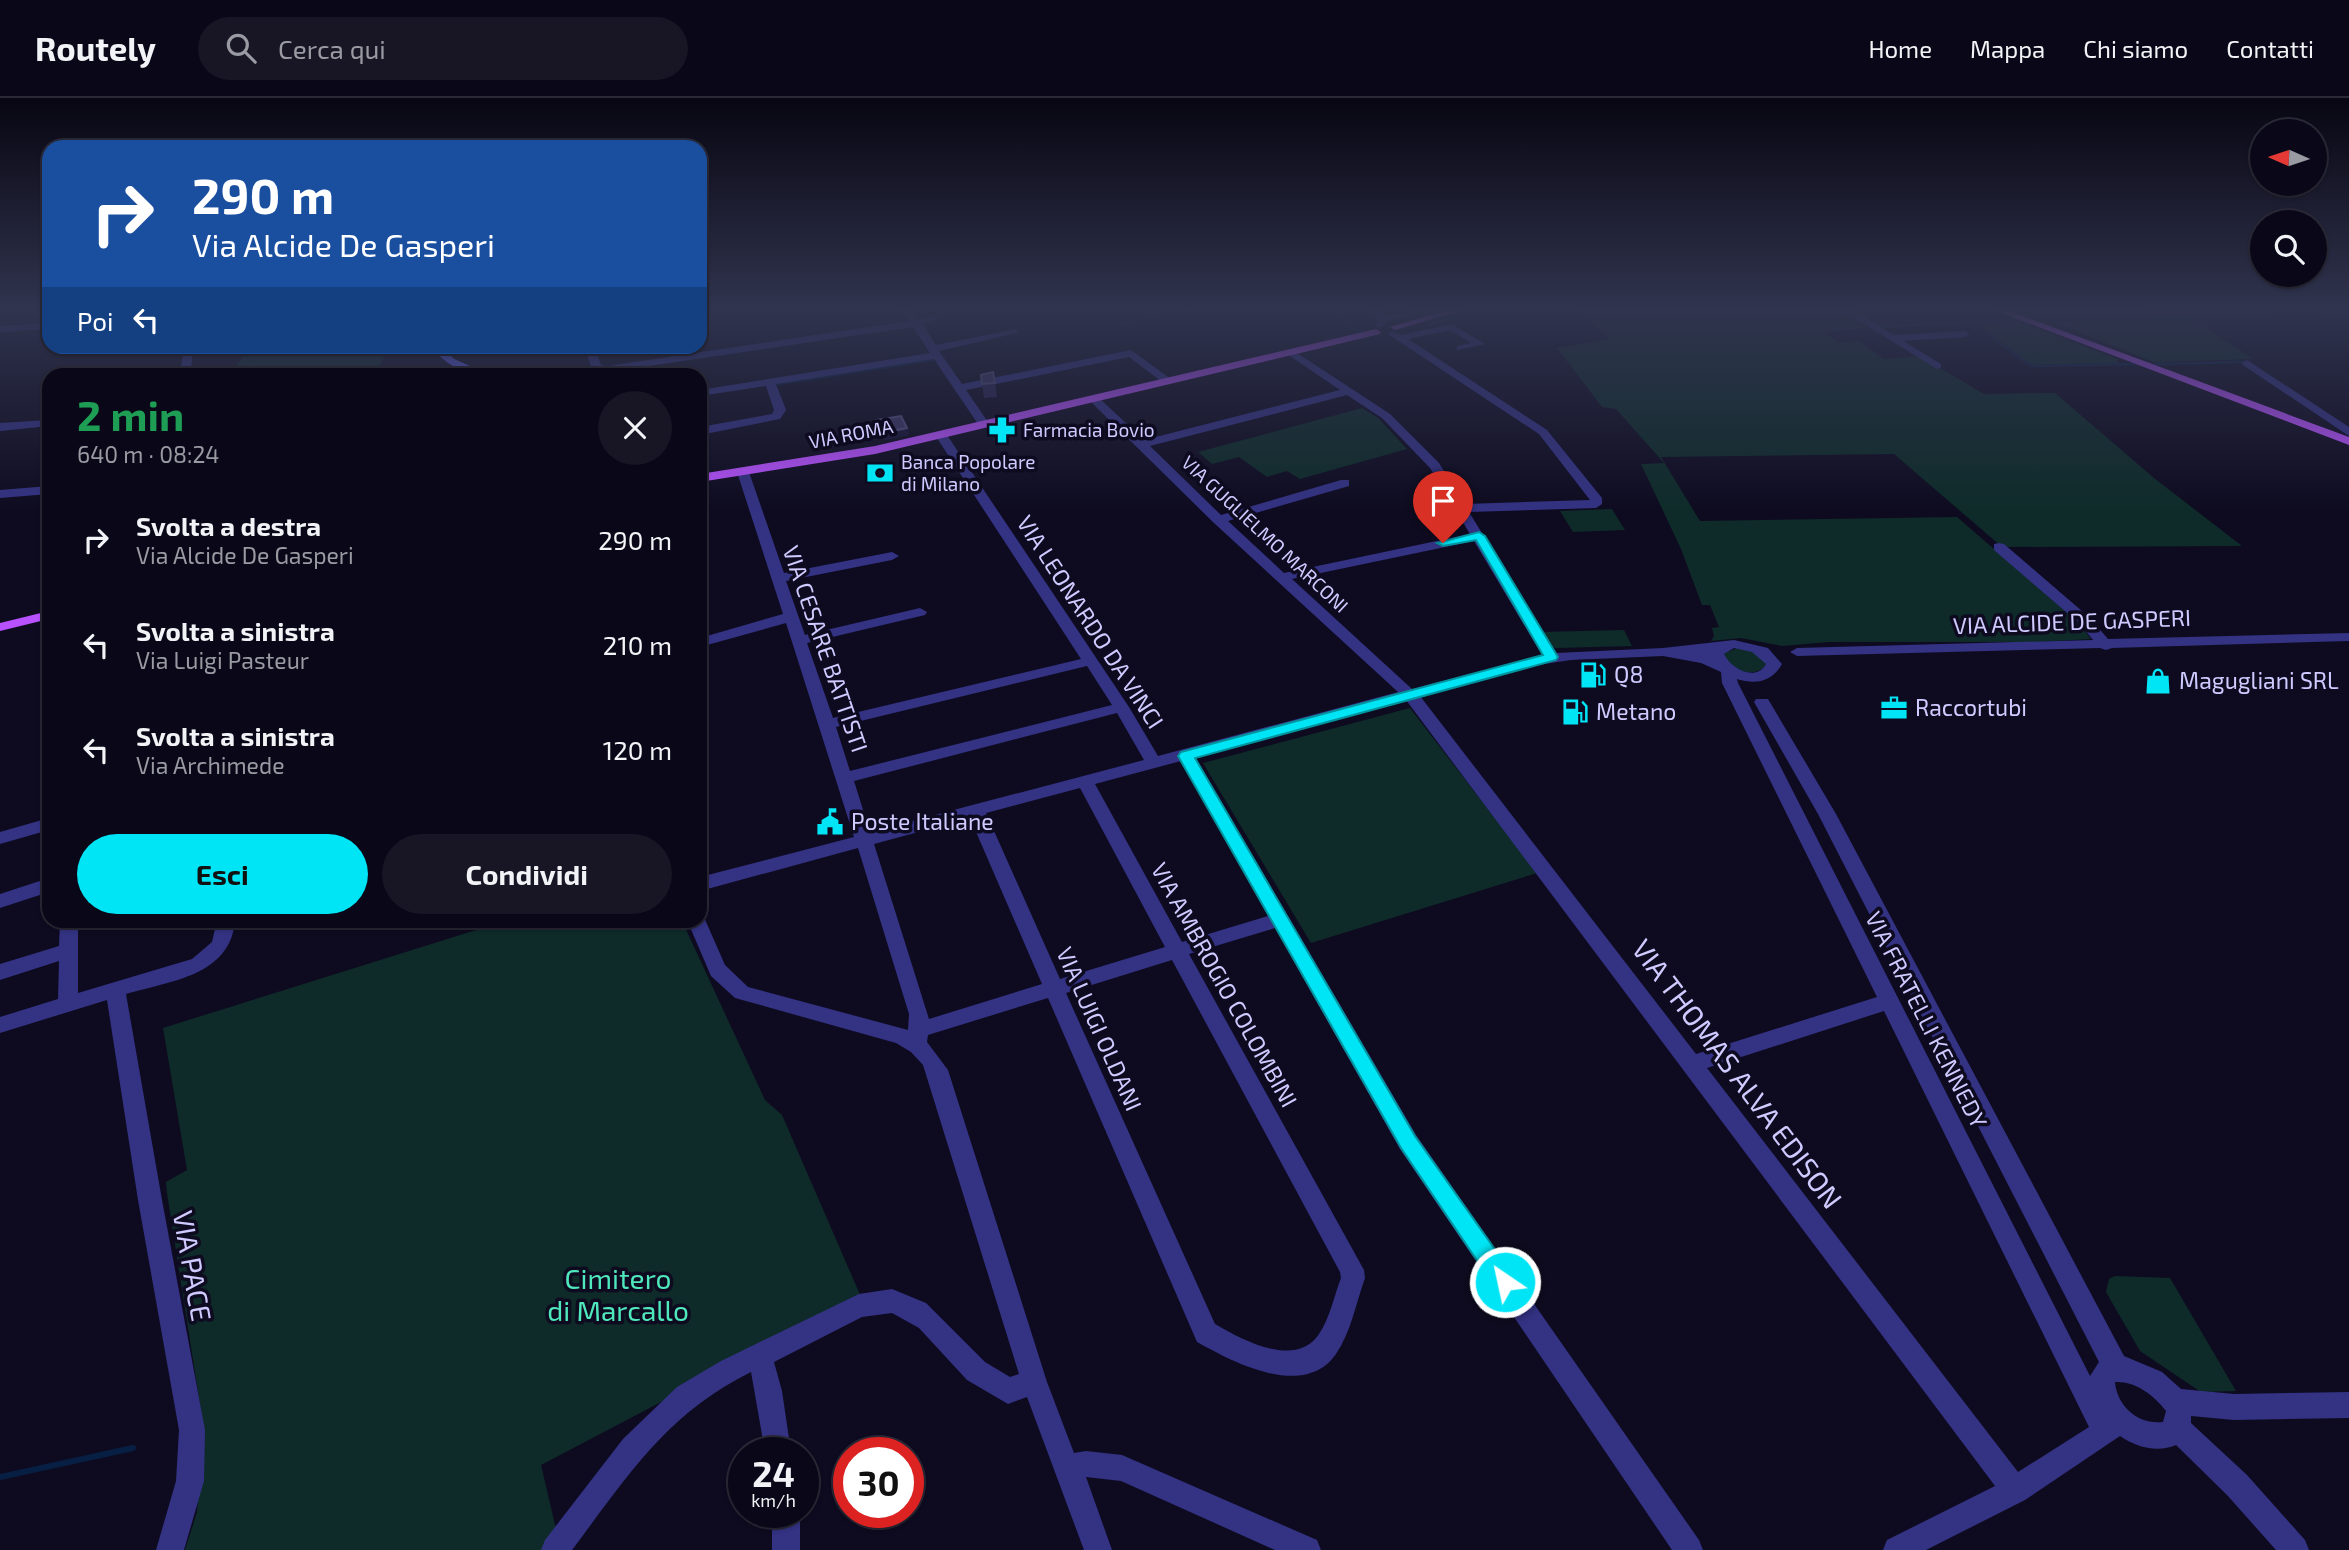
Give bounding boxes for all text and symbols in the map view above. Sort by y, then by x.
search box [198,17,688,80]
text: Routely [35,28,156,68]
icon: search [222,29,260,67]
text: Cerca qui [278,33,386,64]
text: Home [1868,34,1932,63]
text: Mappa [1970,34,2045,63]
text: Chi siamo [2083,34,2188,63]
text: Contatti [2226,34,2314,63]
north arrow [2250,119,2328,196]
map controls [2250,119,2327,287]
text: 290 m [192,165,334,224]
icon: right [77,168,168,259]
button: search [2250,210,2327,287]
text: Via Alcide De Gasperi [192,225,495,263]
icon: left [127,301,165,339]
text: Poi [77,305,113,336]
text: 2 min [77,389,184,439]
button: close [598,391,672,465]
street label: VIA ROMA [807,414,895,453]
pharmacy icon: Farmacia Bovio [987,415,1017,445]
place label: Farmacia Bovio [1023,418,1155,441]
text: 640 m · 08:24 [77,440,219,468]
place label: Banca Popolare di Milano [901,450,1036,495]
street label: VIA GUGLIELMO MARCONI [1177,450,1353,617]
bank icon: Banca Popolare di Milano [865,458,895,488]
pin [1413,471,1473,543]
icon: arrive [1424,482,1462,520]
text: Svolta a destra [136,510,321,541]
street label: VIA LEONARDO DA VINCI [1011,510,1170,733]
icon: right [77,521,115,559]
text: 290 m [598,524,672,555]
text: Via Alcide De Gasperi [136,541,354,569]
street label: VIA CESARE BATTISTI [777,542,874,756]
street label: VIA ALCIDE DE GASPERI [1952,603,2191,639]
text: Svolta a sinistra [136,615,335,646]
icon: left [77,626,115,664]
text: 210 m [603,629,672,660]
text: Via Luigi Pasteur [136,646,309,674]
fuel station icon: Q8 [1578,660,1608,690]
place label: Q8 [1614,660,1643,688]
shop icon: Magugliani SRL [2143,666,2173,696]
place label: Magugliani SRL [2179,666,2339,694]
office icon: Raccortubi [1879,693,1909,723]
place label: Raccortubi [1915,693,2027,721]
fuel station icon: Metano [1560,697,1590,727]
place label: Metano [1596,697,1676,725]
text: Svolta a sinistra [136,720,335,751]
icon: left [77,731,115,769]
text: 120 m [603,734,672,765]
text: Via Archimede [136,751,285,779]
public building icon: Poste Italiane [815,807,845,837]
place label: Poste Italiane [851,807,994,835]
button: Esci [77,834,368,914]
button: Condividi [382,834,672,914]
street label: VIA AMBROGIO COLOMBINI [1146,857,1304,1112]
street label: VIA FRATELLI KENNEDY [1860,907,1994,1132]
street label: VIA THOMAS ALVA EDISON [1626,932,1850,1215]
street label: VIA LUIGI OLDANI [1051,942,1149,1115]
street label: VIA PACE [167,1208,219,1324]
position arrow [1468,1245,1542,1319]
park label: Cimitero di Marcallo [547,1261,689,1327]
speed limit sign: 30 [833,1437,924,1528]
text: 24 [752,1452,795,1494]
text: km/h [751,1489,796,1511]

